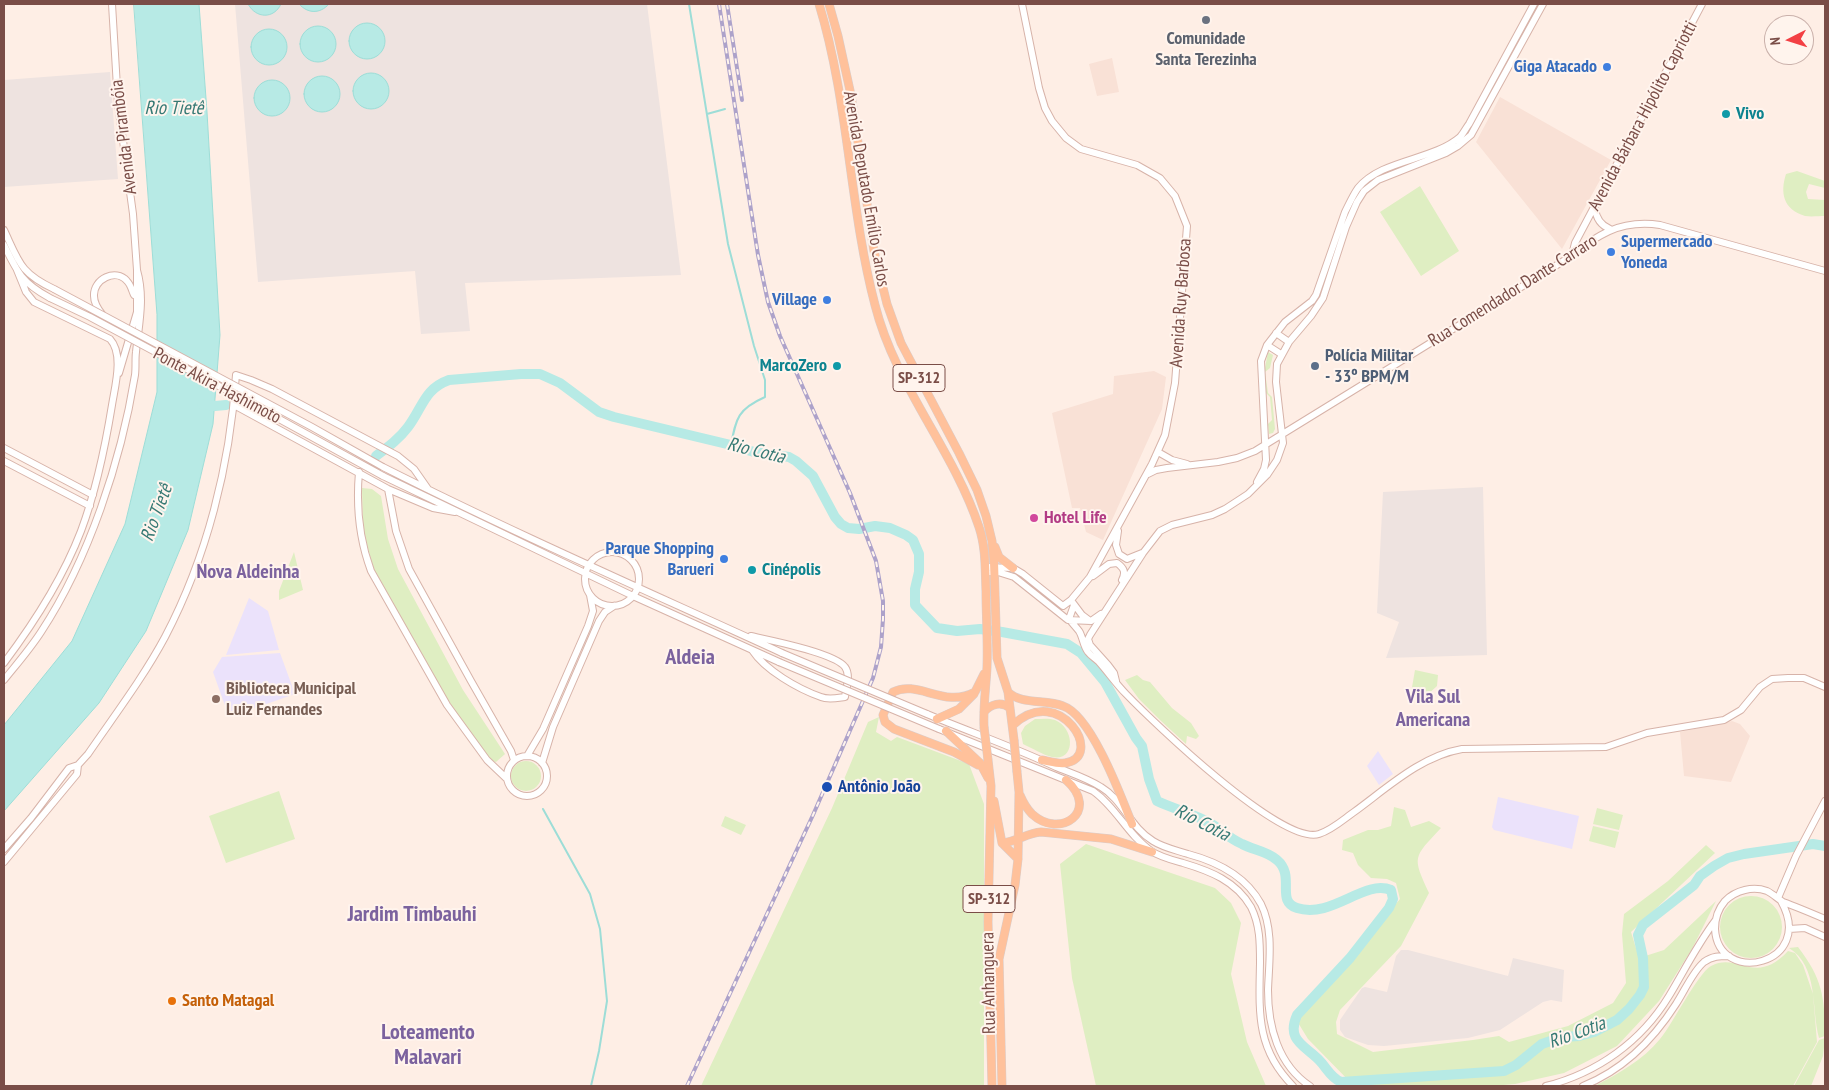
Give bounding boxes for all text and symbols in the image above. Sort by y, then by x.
marker: Comunidade Santa Terezinha [1200,14,1212,26]
north arrow [1764,15,1814,65]
street label: Avenida Bárbara Hipólito Capriotti [1584,17,1702,215]
place label: Comunidade Santa Terezinha [1155,28,1257,70]
text: N [1766,37,1784,46]
place label: Giga Atacado [1514,56,1597,78]
marker: Giga Atacado [1601,61,1613,73]
street label: Avenida Pirambóia [106,78,142,196]
street label: Avenida Deputado Emílio Carlos [838,89,894,289]
water label: Rio Tietê [145,98,203,120]
place label: Vivo [1736,103,1764,125]
marker: Vivo [1720,108,1732,120]
street label: Rua Comendador Dante Carraro [1425,230,1601,352]
place label: Supermercado Yoneda [1621,231,1713,274]
street label: Avenida Ruy Barbosa [1166,238,1196,368]
marker: Supermercado Yoneda [1605,246,1617,258]
place label: Village [772,289,817,311]
marker: Village [821,294,833,306]
street label: Ponte Akira Hashimoto [149,343,285,429]
place label: Polícia Militar - 33º BPM/M [1325,345,1413,388]
place label: MarcoZero [760,355,827,377]
marker: MarcoZero [831,360,843,372]
marker: Polícia Militar - 33º BPM/M [1309,360,1321,372]
road number: SP-312 [893,364,945,392]
water label: Rio Cotia [725,433,787,469]
water label: Rio Tietê [136,481,178,545]
place label: Hotel Life [1044,507,1107,529]
marker: Hotel Life [1028,512,1040,524]
place label: Parque Shopping Barueri [606,538,714,580]
marker: Parque Shopping Barueri [718,553,730,565]
place label: Cinépolis [762,559,821,581]
district label: Nova Aldeinha [197,560,299,584]
marker: Cinépolis [746,564,758,576]
district label: Aldeia [665,645,715,671]
place label: Biblioteca Municipal Luiz Fernandes [226,678,356,721]
district label: Vila Sul Americana [1396,685,1470,732]
marker: Biblioteca Municipal Luiz Fernandes [210,693,222,705]
place label: Antônio João [838,776,921,798]
marker: Antônio João [820,780,834,794]
water label: Rio Cotia [1171,799,1233,847]
road number: SP-312 [963,886,1015,912]
district label: Jardim Timbauhi [347,902,477,928]
street label: Rua Anhanguera [977,932,1001,1034]
place label: Santo Matagal [182,990,274,1012]
marker: Santo Matagal [166,995,178,1007]
water label: Rio Cotia [1545,1012,1609,1054]
district label: Loteamento Malavari [381,1020,475,1072]

